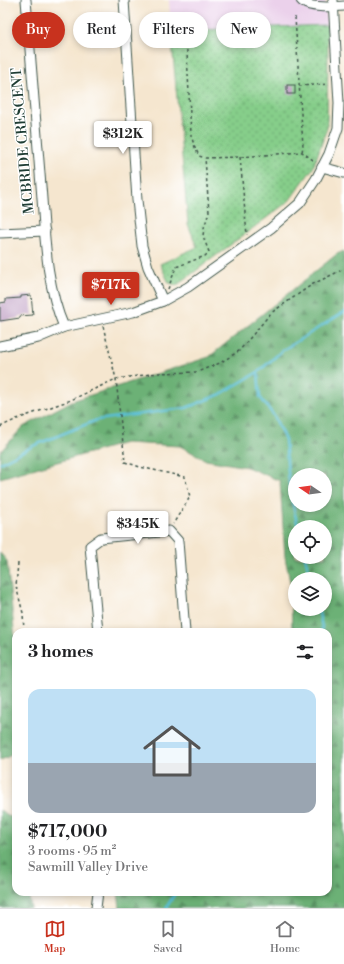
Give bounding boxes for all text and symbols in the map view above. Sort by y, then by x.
chip: Buy [12,12,65,48]
chip: Rent [73,12,131,48]
chip: Filters [139,12,208,48]
chip: New [216,12,271,48]
street label: MCBRIDE CRESCENT [8,67,38,215]
pin: $312K [95,121,151,155]
text: $312K [103,126,143,142]
pin: $717K [83,272,139,306]
text: $717K [91,277,131,293]
north arrow [288,468,332,512]
map controls [288,468,332,616]
pin: $345K [110,511,166,545]
text: $345K [116,516,160,532]
button: locate [288,520,332,564]
button: layers [288,572,332,616]
text: 3 homes [28,641,93,663]
icon: filters [294,641,316,663]
icon: home [136,715,208,787]
text: $717,000 [28,821,107,843]
text: 3 rooms · 95 m² [28,843,116,859]
text: Sawmill Valley Drive [28,859,148,875]
tab: Map [44,918,66,956]
tab: Saved [153,918,182,956]
tab: Home [270,918,300,956]

